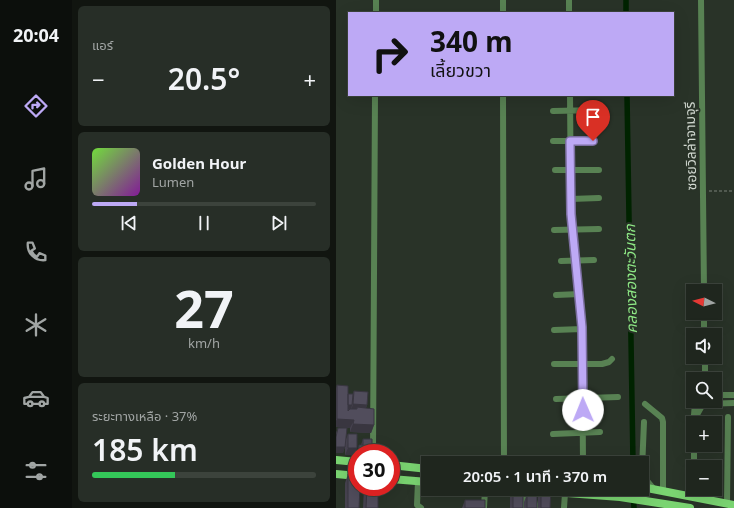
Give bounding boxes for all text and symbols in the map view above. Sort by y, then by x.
text: 340 m [430,22,513,60]
text: 20:04 [13,23,59,47]
icon: right [364,28,416,80]
text: แอร์ [92,36,113,54]
text: 20.5° [168,58,240,99]
text: เลี้ยวขวา [430,58,491,82]
text: − [92,64,105,94]
text: + [303,64,316,94]
icon: directions [22,92,50,120]
pin [576,100,610,141]
street label: ซอยวิลล่าจามจุรี [680,101,700,191]
icon: arrive [582,106,604,128]
text: Golden Hour [152,153,246,173]
icon: music [22,165,50,193]
text: Lumen [152,173,194,191]
icon: previous [118,212,140,234]
icon: pause [193,212,215,234]
icon: next [268,212,290,234]
water label: คลองสองตะวันตก [619,223,641,334]
icon: phone [22,238,50,266]
text: 27 [174,272,234,343]
north arrow [686,284,722,320]
map controls [686,284,722,496]
icon: climate [22,311,50,339]
button: sound [686,328,722,364]
text: km/h [188,334,220,352]
button: search [686,372,722,408]
icon: car [22,384,50,412]
position arrow [562,389,604,431]
text: ระยะทางเหลือ · 37% [92,407,197,425]
button: + [686,416,722,452]
text: 185 km [92,429,198,470]
speed limit sign: 30 [348,444,400,496]
icon: filters [22,457,50,485]
button: − [686,460,722,496]
text: 20:05 · 1 นาที · 370 m [463,466,607,486]

